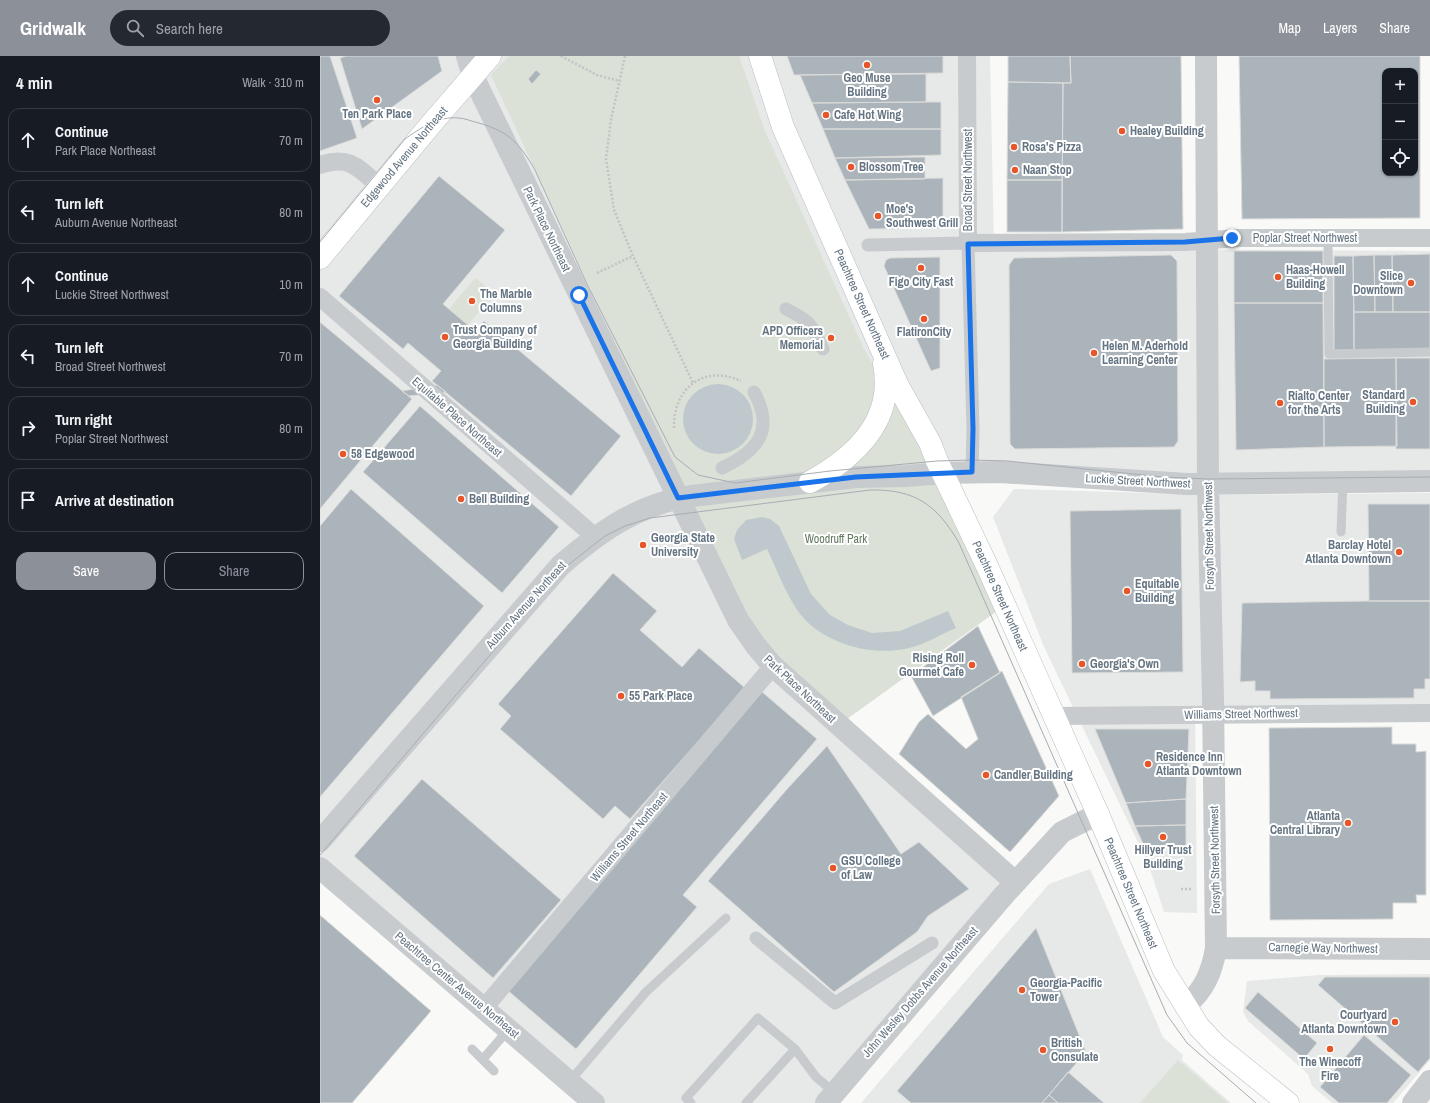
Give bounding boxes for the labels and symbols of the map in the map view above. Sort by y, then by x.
marker: Geo Muse Building [862,60,872,70]
place label: Geo Muse Building [843,70,891,100]
marker: Ten Park Place [372,95,382,105]
street label: Edgewood Avenue Northeast [357,103,451,211]
place label: Ten Park Place [342,106,412,122]
place label: Cafe Hot Wing [834,107,901,123]
marker: Cafe Hot Wing [821,110,831,120]
place label: Healey Building [1130,123,1204,139]
marker: Healey Building [1117,126,1127,136]
street label: Broad Street Northwest [960,129,976,231]
place label: Rosa's Pizza [1022,139,1082,155]
marker: Rosa's Pizza [1009,142,1019,152]
place label: Blossom Tree [859,159,924,175]
marker: Blossom Tree [846,162,856,172]
place label: Naan Stop [1023,162,1072,178]
marker: Naan Stop [1010,165,1020,175]
street label: Park Place Northeast [519,184,575,275]
place label: Moe's Southwest Grill [886,201,958,231]
marker: Moe's Southwest Grill [873,211,883,221]
route end [1223,229,1241,247]
street label: Poplar Street Northwest [1253,230,1357,246]
street label: Peachtree Street Northeast [830,246,894,362]
place label: Haas-Howell Building [1286,262,1345,292]
marker: Figo City Fast [916,263,926,273]
place label: Slice Downtown [1353,268,1404,298]
marker: Haas-Howell Building [1273,272,1283,282]
place label: Figo City Fast [889,274,954,290]
marker: Slice Downtown [1406,278,1416,288]
place label: The Marble Columns [480,286,532,316]
route start [570,286,588,304]
marker: The Marble Columns [467,296,477,306]
marker: FlatironCity [919,314,929,324]
place label: Trust Company of Georgia Building [453,322,537,352]
place label: APD Officers Memorial [762,323,824,353]
place label: FlatironCity [897,324,952,340]
marker: Trust Company of Georgia Building [440,332,450,342]
marker: APD Officers Memorial [826,333,836,343]
place label: Helen M. Aderhold Learning Center [1102,338,1188,368]
marker: Helen M. Aderhold Learning Center [1089,348,1099,358]
street label: Equitable Place Northeast [409,373,506,461]
place label: Standard Building [1362,387,1405,417]
place label: Rialto Center for the Arts [1288,388,1349,418]
marker: Standard Building [1408,397,1418,407]
marker: Rialto Center for the Arts [1275,398,1285,408]
place label: 58 Edgewood [351,446,414,462]
marker: 58 Edgewood [338,449,348,459]
street label: Luckie Street Northwest [1085,470,1191,492]
street label: Forsyth Street Northwest [1200,481,1218,590]
place label: Bell Building [469,491,529,507]
marker: Bell Building [456,494,466,504]
place label: Georgia State University [651,530,716,560]
park label: Woodruff Park [805,531,867,547]
place label: Barclay Hotel Atlanta Downtown [1305,537,1391,567]
street label: Peachtree Street Northeast [968,538,1032,654]
marker: Georgia State University [638,540,648,550]
marker: Barclay Hotel Atlanta Downtown [1394,547,1404,557]
street label: Auburn Avenue Northeast [482,558,570,653]
place label: Equitable Building [1135,576,1180,606]
marker: Equitable Building [1122,586,1132,596]
place label: Rising Roll Gourmet Cafe [899,650,965,680]
street label: Park Place Northeast [761,651,840,727]
place label: Georgia's Own [1090,656,1159,672]
marker: Georgia's Own [1077,659,1087,669]
marker: Rising Roll Gourmet Cafe [967,660,977,670]
place label: 55 Park Place [629,688,693,704]
marker: 55 Park Place [616,691,626,701]
street label: Williams Street Northwest [1184,705,1298,723]
place label: Residence Inn Atlanta Downtown [1156,749,1242,779]
marker: Residence Inn Atlanta Downtown [1143,759,1153,769]
place label: Candler Building [994,767,1073,783]
marker: Candler Building [981,770,991,780]
street label: Williams Street Northeast [587,789,671,885]
street label: Forsyth Street Northwest [1206,805,1224,914]
place label: Atlanta Central Library [1270,808,1341,838]
marker: Atlanta Central Library [1343,818,1353,828]
marker: Hillyer Trust Building [1158,832,1168,842]
street label: Peachtree Street Northeast [1100,835,1162,951]
place label: Hillyer Trust Building [1135,842,1192,872]
place label: GSU College of Law [841,853,901,883]
marker: GSU College of Law [828,863,838,873]
street label: John Wesley Dobbs Avenue Northeast [859,923,981,1061]
street label: Peachtree Center Avenue Northeast [391,928,523,1042]
street label: Carnegie Way Northwest [1268,939,1378,957]
place label: Georgia-Pacific Tower [1030,975,1103,1005]
marker: Georgia-Pacific Tower [1017,985,1027,995]
place label: Courtyard Atlanta Downtown [1301,1007,1387,1037]
marker: Courtyard Atlanta Downtown [1390,1017,1400,1027]
place label: British Consulate [1051,1035,1099,1065]
marker: The Winecoff Fire [1325,1044,1335,1054]
marker: British Consulate [1038,1045,1048,1055]
place label: The Winecoff Fire [1299,1054,1361,1084]

